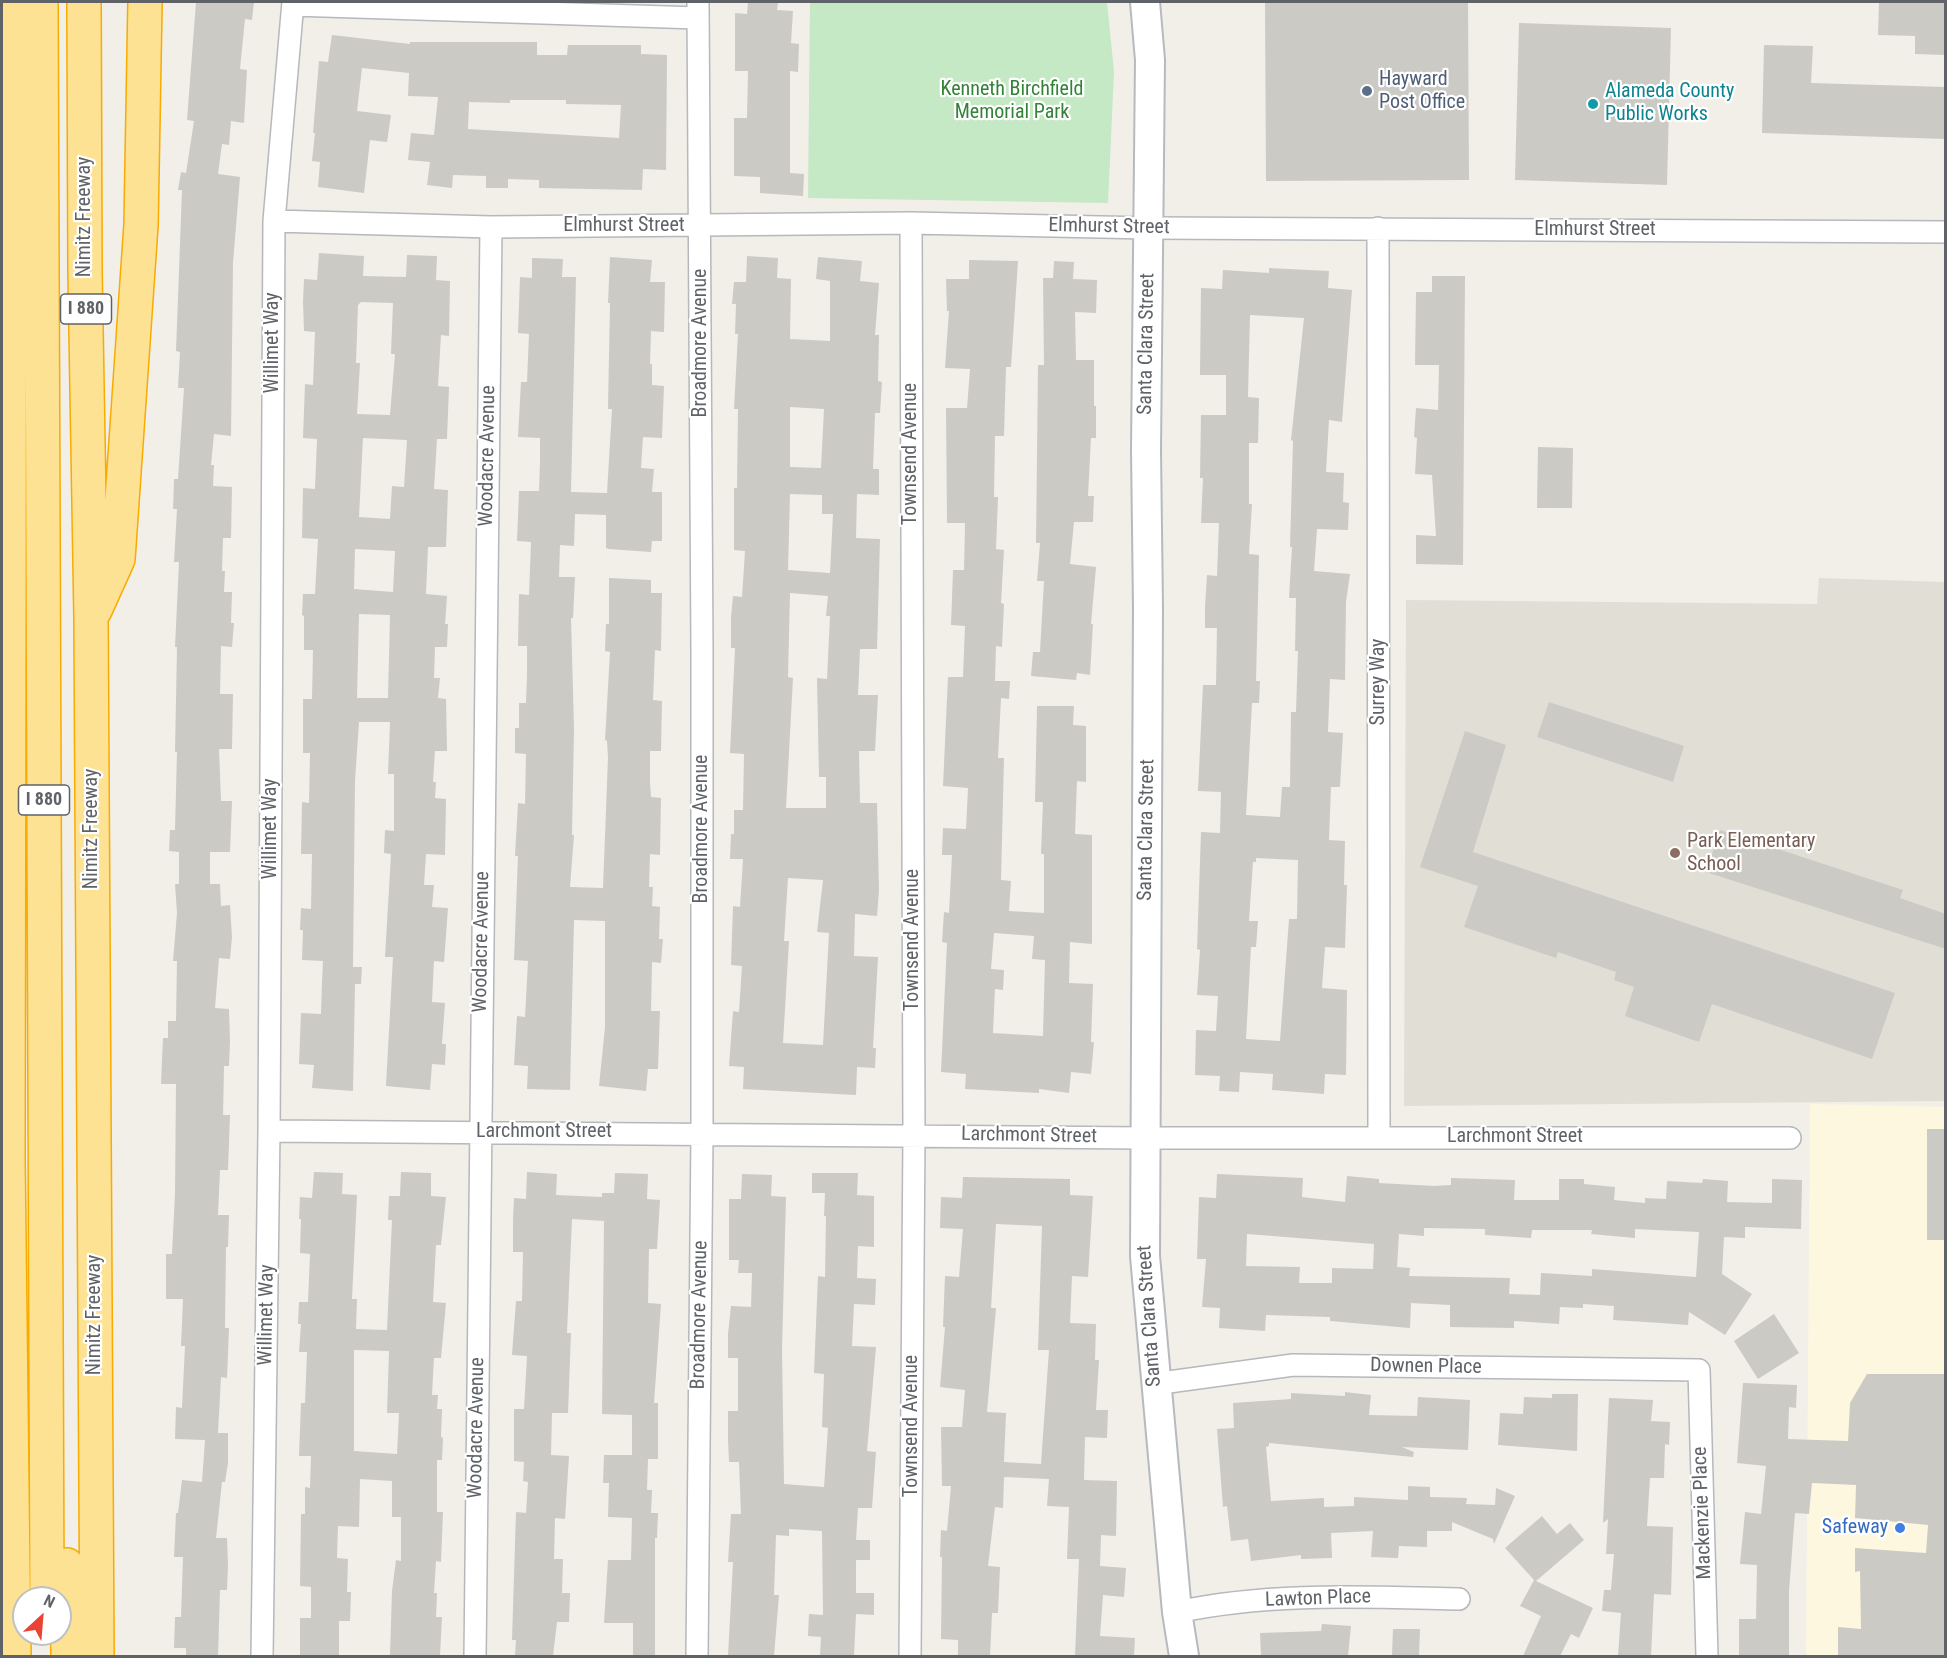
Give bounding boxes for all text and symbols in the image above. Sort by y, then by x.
place label: Hayward Post Office [1379,68,1465,115]
park label: Kenneth Birchfield Memorial Park [941,78,1083,125]
place label: Alameda County Public Works [1605,80,1734,127]
marker: Hayward Post Office [1360,84,1374,98]
marker: Alameda County Public Works [1586,97,1600,111]
street label: Nimitz Freeway [73,157,97,277]
street label: Elmhurst Street [563,214,685,238]
street label: Elmhurst Street [1048,214,1170,240]
street label: Elmhurst Street [1534,218,1656,242]
street label: Broadmore Avenue [689,269,713,417]
street label: Santa Clara Street [1134,273,1160,415]
street label: Willimet Way [261,292,285,394]
road number: I 880 [60,294,112,324]
street label: Townsend Avenue [899,383,923,525]
street label: Woodacre Avenue [475,385,501,527]
street label: Surrey Way [1367,639,1391,725]
street label: Broadmore Avenue [690,755,714,903]
street label: Santa Clara Street [1134,759,1160,901]
street label: Nimitz Freeway [80,769,104,889]
street label: Willimet Way [259,778,283,880]
road number: I 880 [18,785,70,815]
place label: Park Elementary School [1687,830,1815,877]
marker: Park Elementary School [1668,846,1682,860]
street label: Townsend Avenue [901,869,925,1011]
street label: Woodacre Avenue [469,871,495,1013]
street label: Larchmont Street [476,1120,612,1144]
street label: Larchmont Street [961,1123,1097,1149]
street label: Larchmont Street [1447,1125,1583,1149]
street label: Broadmore Avenue [687,1240,713,1390]
street label: Santa Clara Street [1133,1244,1167,1388]
street label: Nimitz Freeway [83,1255,107,1375]
street label: Willimet Way [254,1264,280,1366]
street label: Downen Place [1370,1354,1482,1380]
street label: Townsend Avenue [900,1355,924,1497]
street label: Woodacre Avenue [464,1357,490,1499]
street label: Mackenzie Place [1689,1446,1717,1580]
place label: Safeway [1822,1516,1888,1540]
marker: Safeway [1893,1521,1907,1535]
street label: Lawton Place [1265,1585,1371,1613]
north arrow [12,1586,72,1646]
text: N [41,1590,58,1612]

